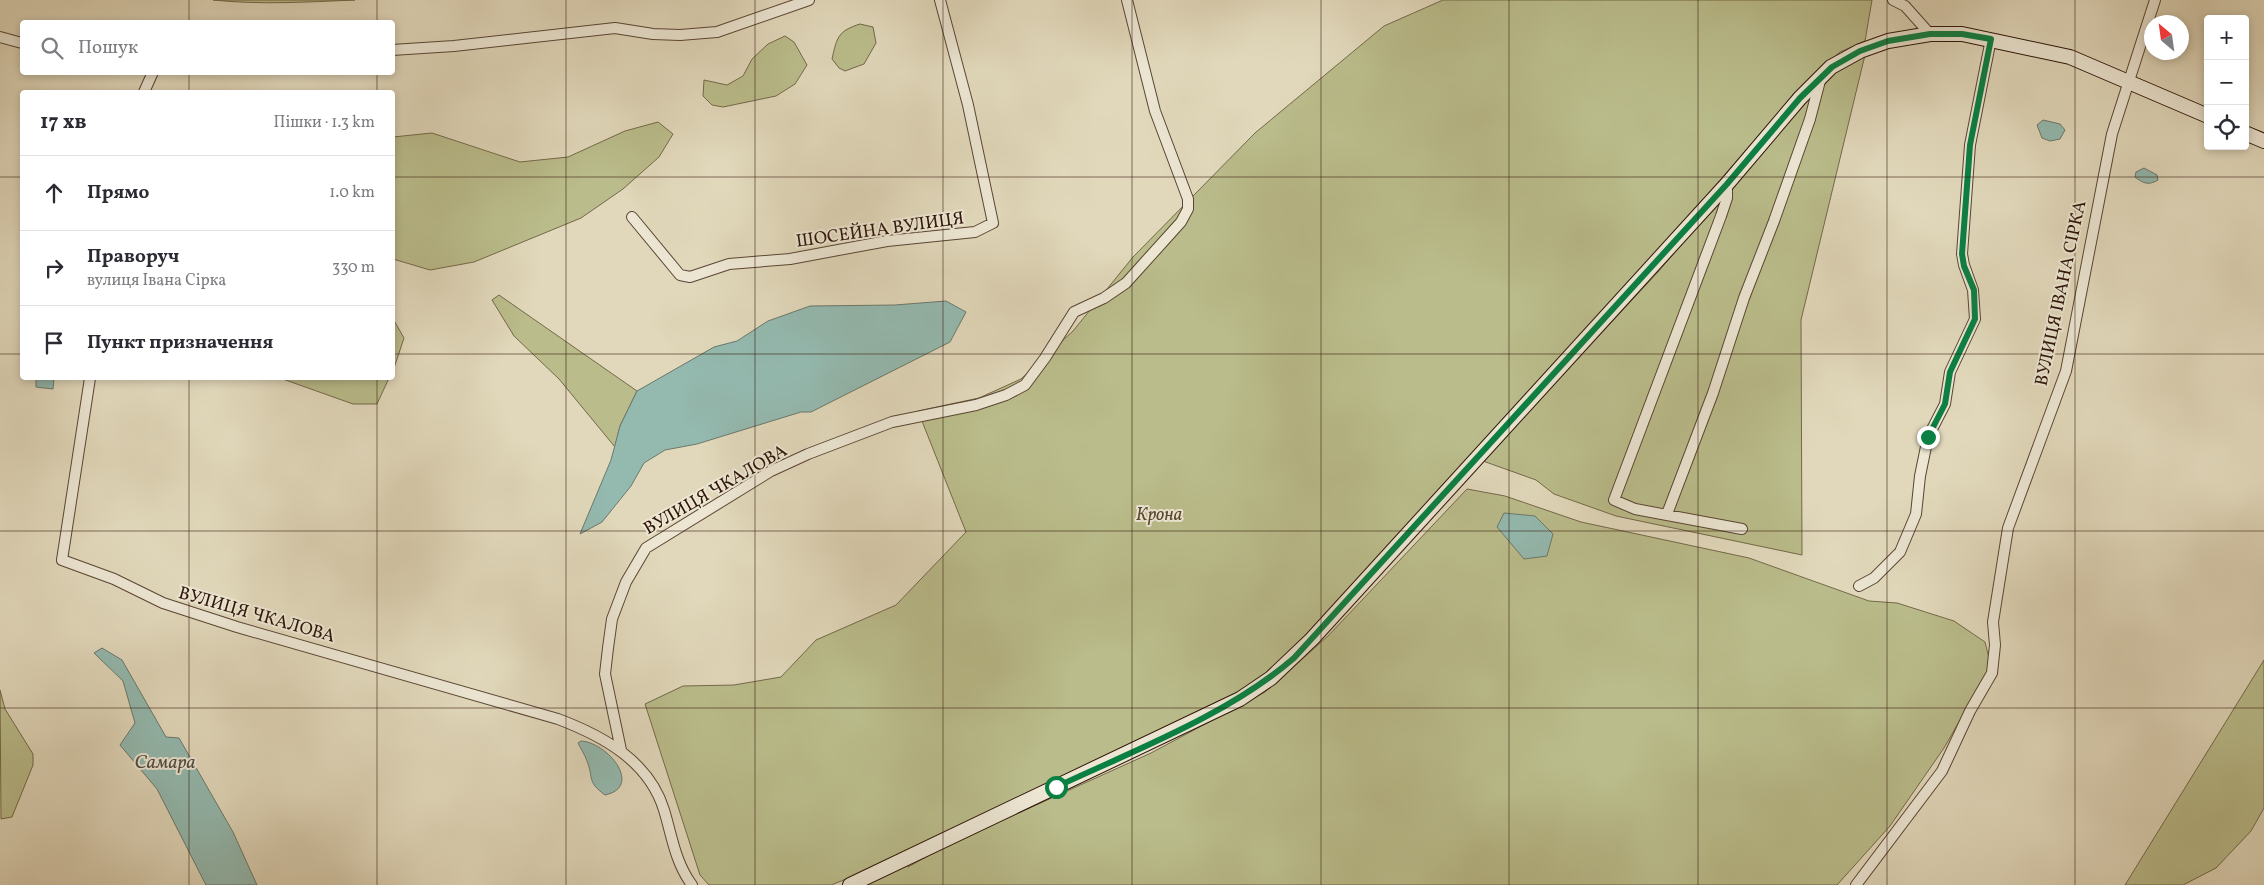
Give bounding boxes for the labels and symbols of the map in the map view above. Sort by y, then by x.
north arrow [2144,15,2189,60]
street label: ВУЛИЦЯ ІВАНА СІРКА [2030,198,2093,388]
street label: ШОСЕЙНА ВУЛИЦЯ [794,206,966,255]
route end [1917,426,1940,449]
street label: ВУЛИЦЯ ЧКАЛОВА [639,439,792,542]
park label: Крона [1136,503,1182,528]
street label: ВУЛИЦЯ ЧКАЛОВА [175,581,338,650]
water label: Самара [135,750,195,776]
route start [1045,776,1068,799]

